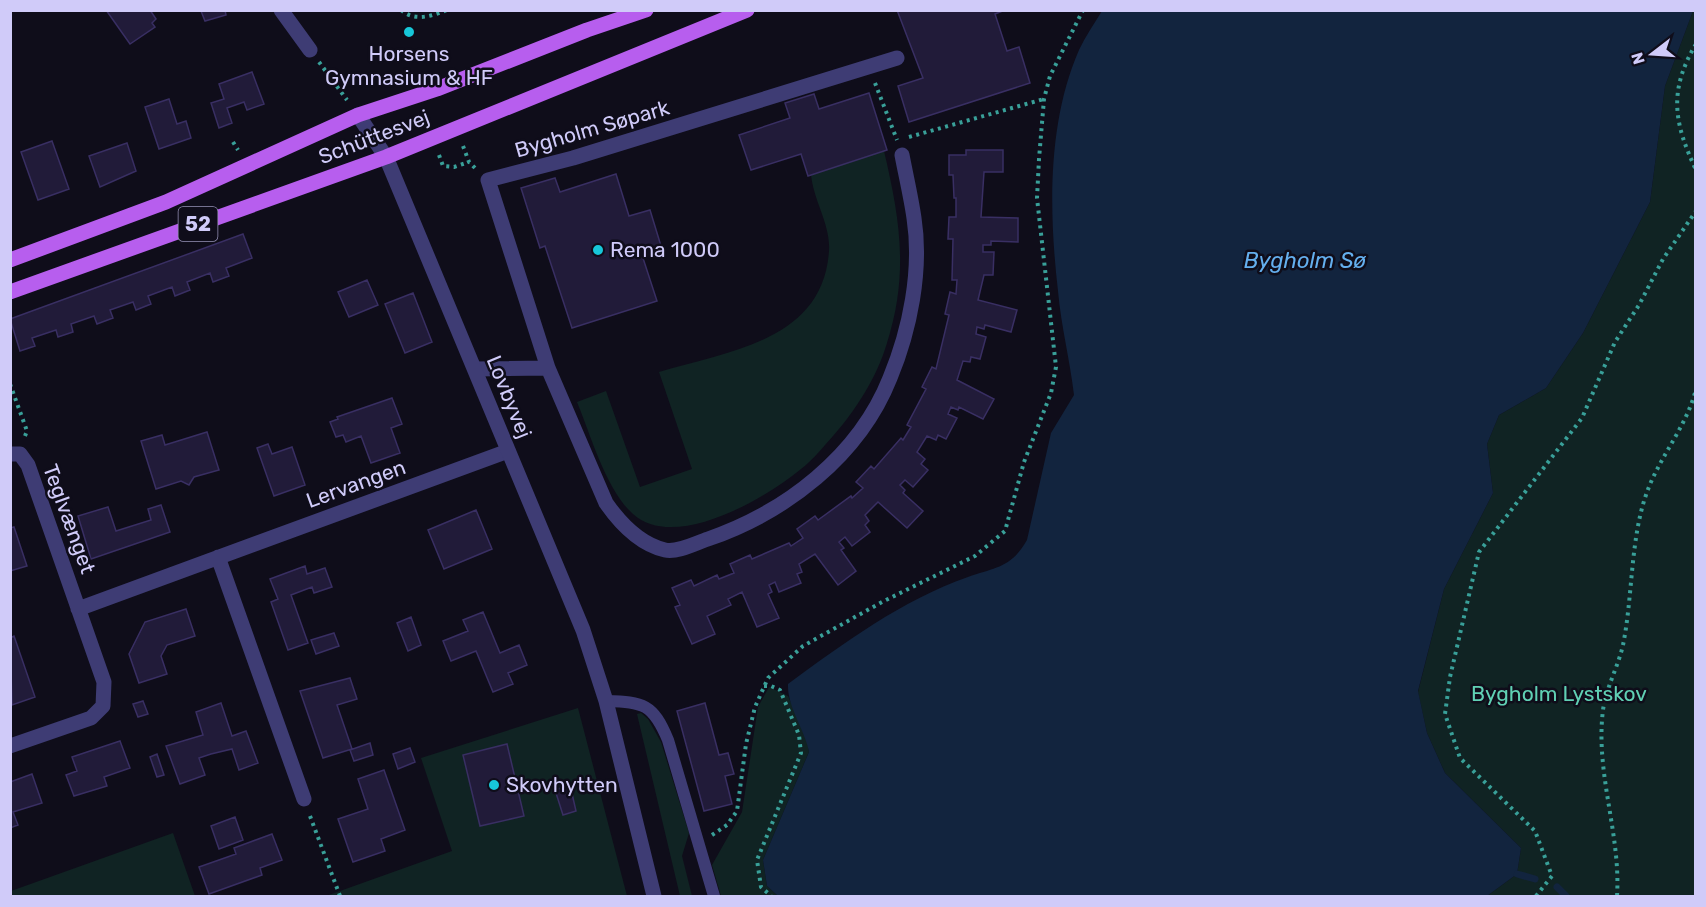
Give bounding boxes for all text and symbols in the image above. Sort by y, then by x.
north arrow [1622,24,1682,84]
marker: Horsens Gymnasium & HF [402,25,416,39]
place label: Horsens Gymnasium & HF [325,41,493,90]
text: N [1627,50,1649,67]
street label: Bygholm Søpark [512,94,672,163]
street label: Schüttesvej [315,104,433,169]
road number: 52 [178,207,218,241]
place label: Rema 1000 [610,237,720,262]
marker: Rema 1000 [591,243,605,257]
water label: Bygholm Sø [1244,247,1367,274]
street label: Lovbyvej [482,352,537,442]
street label: Lervangen [303,454,409,513]
street label: Teglvænget [38,461,101,577]
park label: Bygholm Lystskov [1471,681,1647,706]
place label: Skovhytten [506,772,618,797]
marker: Skovhytten [487,778,501,792]

